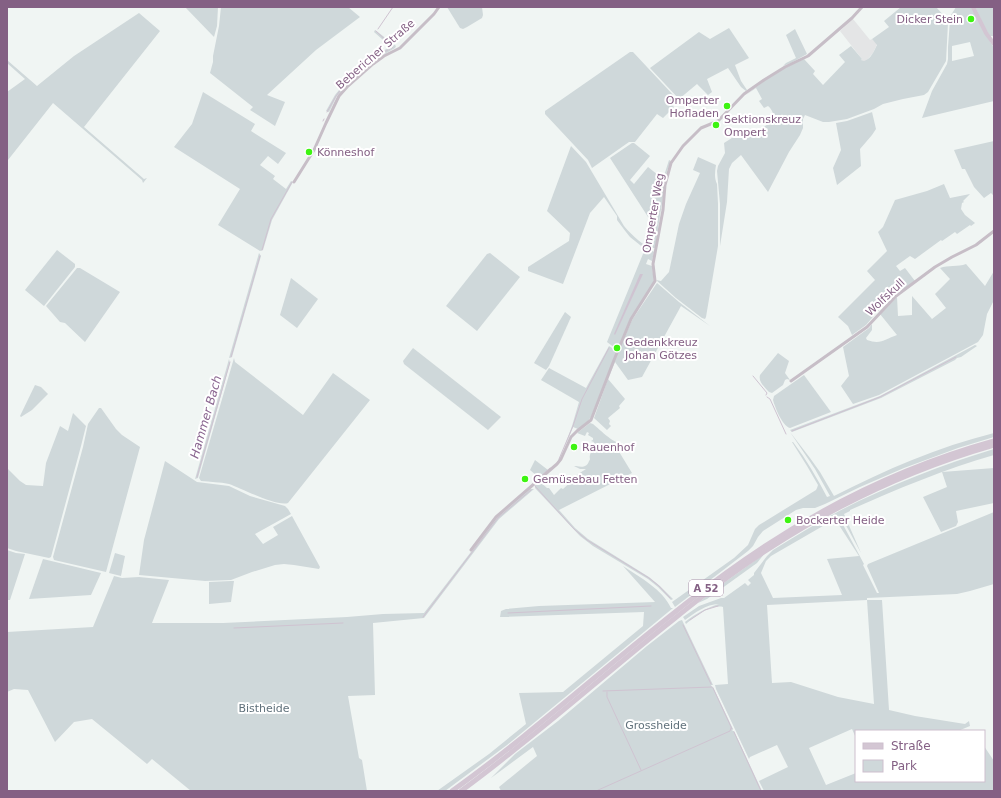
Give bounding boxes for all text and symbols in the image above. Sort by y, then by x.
place label: Dicker Stein [897,13,963,26]
marker: Dicker Stein [966,14,976,24]
street label: Bebericher Straße [333,17,417,92]
place label: Omperter Hofladen [666,94,719,120]
marker: Omperter Hofladen [722,101,732,111]
place label: Sektionskreuz Ompert [724,113,801,139]
marker: Sektionskreuz Ompert [711,120,721,130]
place label: Könneshof [317,146,376,159]
marker: Könneshof [304,147,314,157]
street label: Omperter Weg [640,172,667,254]
street label: Wolfskull [863,276,908,319]
place label: Gedenkkreuz Johan Götzes [624,336,698,362]
marker: Gedenkkreuz Johan Götzes [612,343,622,353]
water label: Hammer Bach [187,374,225,460]
place label: Rauenhof [582,441,636,454]
marker: Rauenhof [569,442,579,452]
place label: Gemüsebau Fetten [533,473,638,486]
marker: Gemüsebau Fetten [520,474,530,484]
place label: Bockerter Heide [796,514,885,527]
marker: Bockerter Heide [783,515,793,525]
road number: A 52 [689,580,723,596]
park label: Bistheide [238,702,290,715]
park label: Grossheide [625,719,687,732]
legend [855,730,985,782]
text: Straße [891,739,931,753]
text: Park [891,759,917,773]

